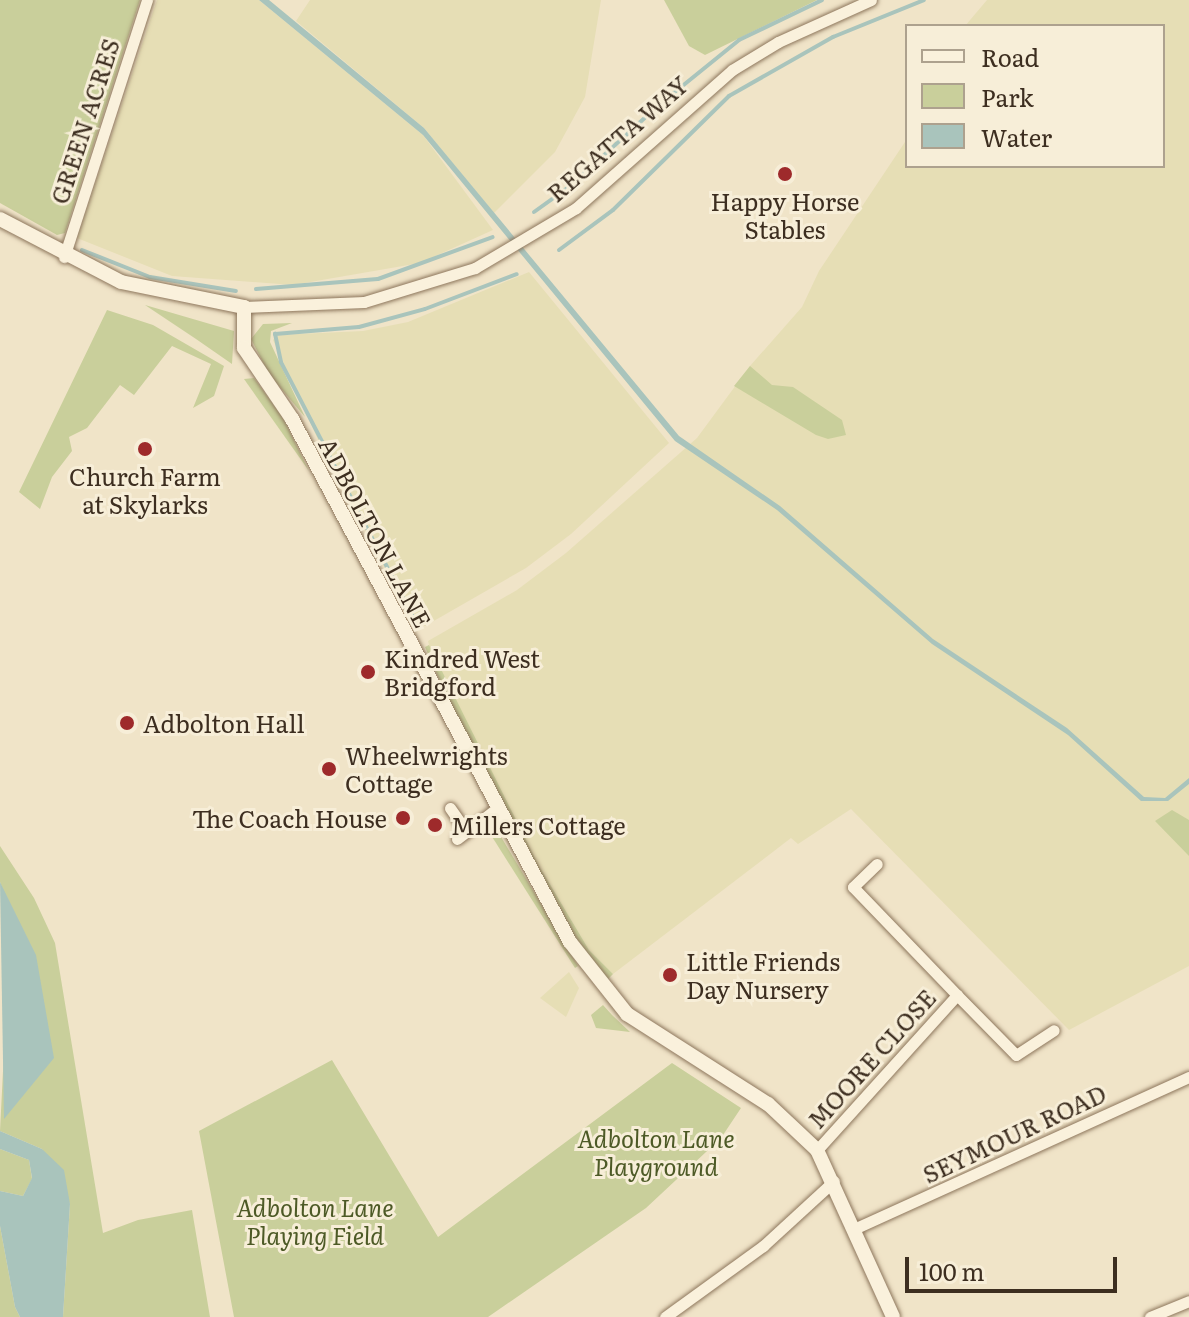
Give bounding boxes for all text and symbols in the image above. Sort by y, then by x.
legend [905,24,1165,168]
street label: GREEN ACRES [44,35,124,207]
text: Road [981,39,1039,74]
street label: REGATTA WAY [541,69,693,207]
text: Park [981,79,1034,114]
text: Water [981,119,1052,154]
marker: Happy Horse Stables [776,165,794,183]
place label: Happy Horse Stables [711,187,859,243]
street label: ADBOLTON LANE [314,432,438,632]
marker: Church Farm at Skylarks [136,440,154,458]
place label: Church Farm at Skylarks [69,462,221,518]
place label: Kindred West Bridgford [384,644,540,700]
marker: Kindred West Bridgford [359,663,377,681]
place label: Adbolton Hall [143,709,305,737]
marker: Adbolton Hall [118,714,136,732]
place label: Wheelwrights Cottage [345,741,508,797]
marker: Wheelwrights Cottage [320,760,338,778]
place label: The Coach House [192,804,387,832]
marker: The Coach House [394,809,412,827]
place label: Millers Cottage [451,811,626,839]
marker: Millers Cottage [426,816,444,834]
place label: Little Friends Day Nursery [686,947,840,1003]
marker: Little Friends Day Nursery [661,966,679,984]
street label: MOORE CLOSE [801,983,941,1133]
street label: SEYMOUR ROAD [918,1078,1110,1188]
park label: Adbolton Lane Playground [577,1124,735,1180]
park label: Adbolton Lane Playing Field [236,1193,394,1249]
scale bar [909,1241,1121,1291]
text: 100 m [919,1253,985,1288]

